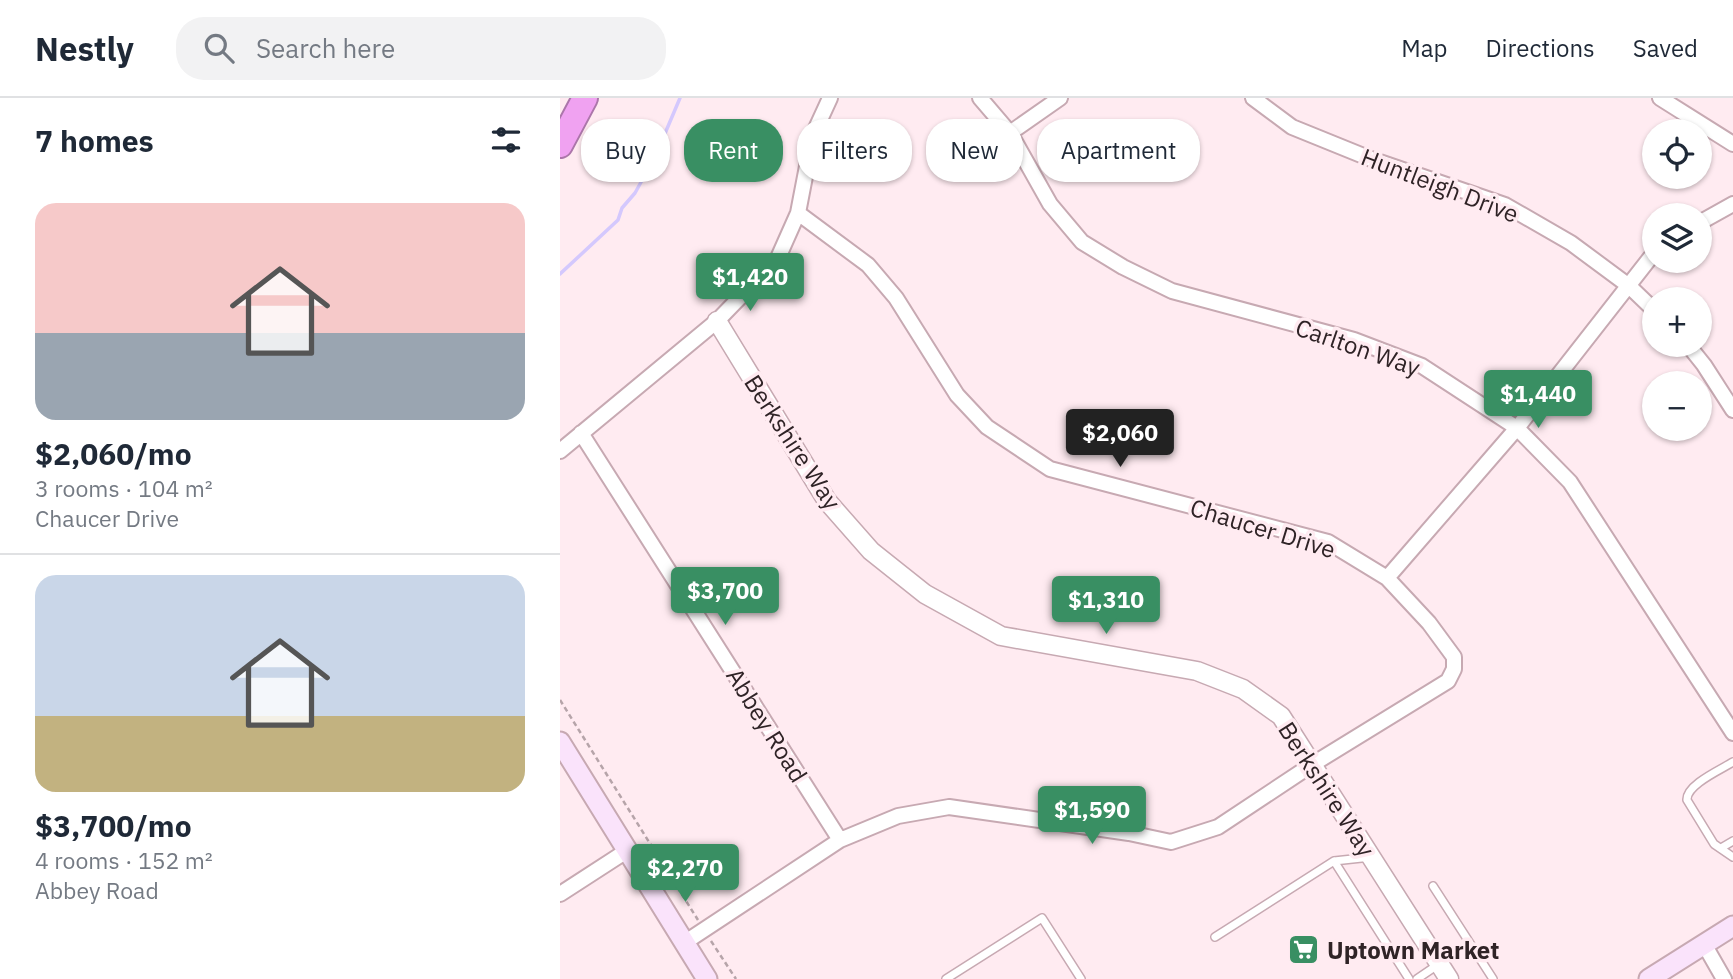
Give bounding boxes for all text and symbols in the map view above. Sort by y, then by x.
search box [176,17,666,80]
text: Nestly [35,27,134,70]
icon: search [200,29,238,67]
text: Search here [256,31,395,65]
text: Map [1401,32,1447,64]
text: Directions [1485,32,1595,64]
text: Saved [1633,32,1698,64]
chip: Buy [581,119,670,182]
chip: Rent [684,119,783,182]
chip: Filters [797,119,912,182]
chip: New [926,119,1023,182]
chip: Apartment [1037,119,1200,182]
map controls [1642,119,1712,441]
button: locate [1642,119,1712,189]
text: 7 homes [35,121,154,160]
icon: filters [487,121,525,159]
street label: Huntleigh Drive [1357,140,1523,230]
button: layers [1642,203,1712,273]
icon: home [217,248,343,374]
pin: $1,420 [693,254,807,313]
text: $1,420 [712,261,788,291]
button: + [1642,287,1712,357]
street label: Carlton Way [1291,311,1425,383]
street label: Berkshire Way [737,368,849,516]
pin: $1,440 [1481,370,1595,430]
button: − [1642,371,1712,441]
text: $1,440 [1500,378,1576,408]
pin: $2,060 [1063,410,1177,469]
text: $2,060 [1082,417,1158,447]
text: $2,060/mo [35,434,192,473]
text: 3 rooms · 104 m² [35,473,213,503]
street label: Chaucer Drive [1186,491,1340,565]
text: Chaucer Drive [35,503,179,533]
pin: $3,700 [668,568,782,627]
text: $3,700 [687,575,763,605]
pin: $1,310 [1049,576,1163,636]
text: $1,310 [1068,584,1144,614]
icon: home [217,620,343,746]
street label: Abbey Road [719,662,815,788]
street label: Berkshire Way [1271,715,1383,863]
pin: $1,590 [1035,786,1149,846]
text: $1,590 [1054,794,1130,824]
text: $3,700/mo [35,806,192,845]
pin: $2,270 [628,844,742,904]
text: 4 rooms · 152 m² [35,845,213,875]
text: $2,270 [647,852,723,882]
text: Abbey Road [35,875,159,905]
supermarket icon: Uptown Market [1287,933,1321,967]
place label: Uptown Market [1327,934,1500,966]

